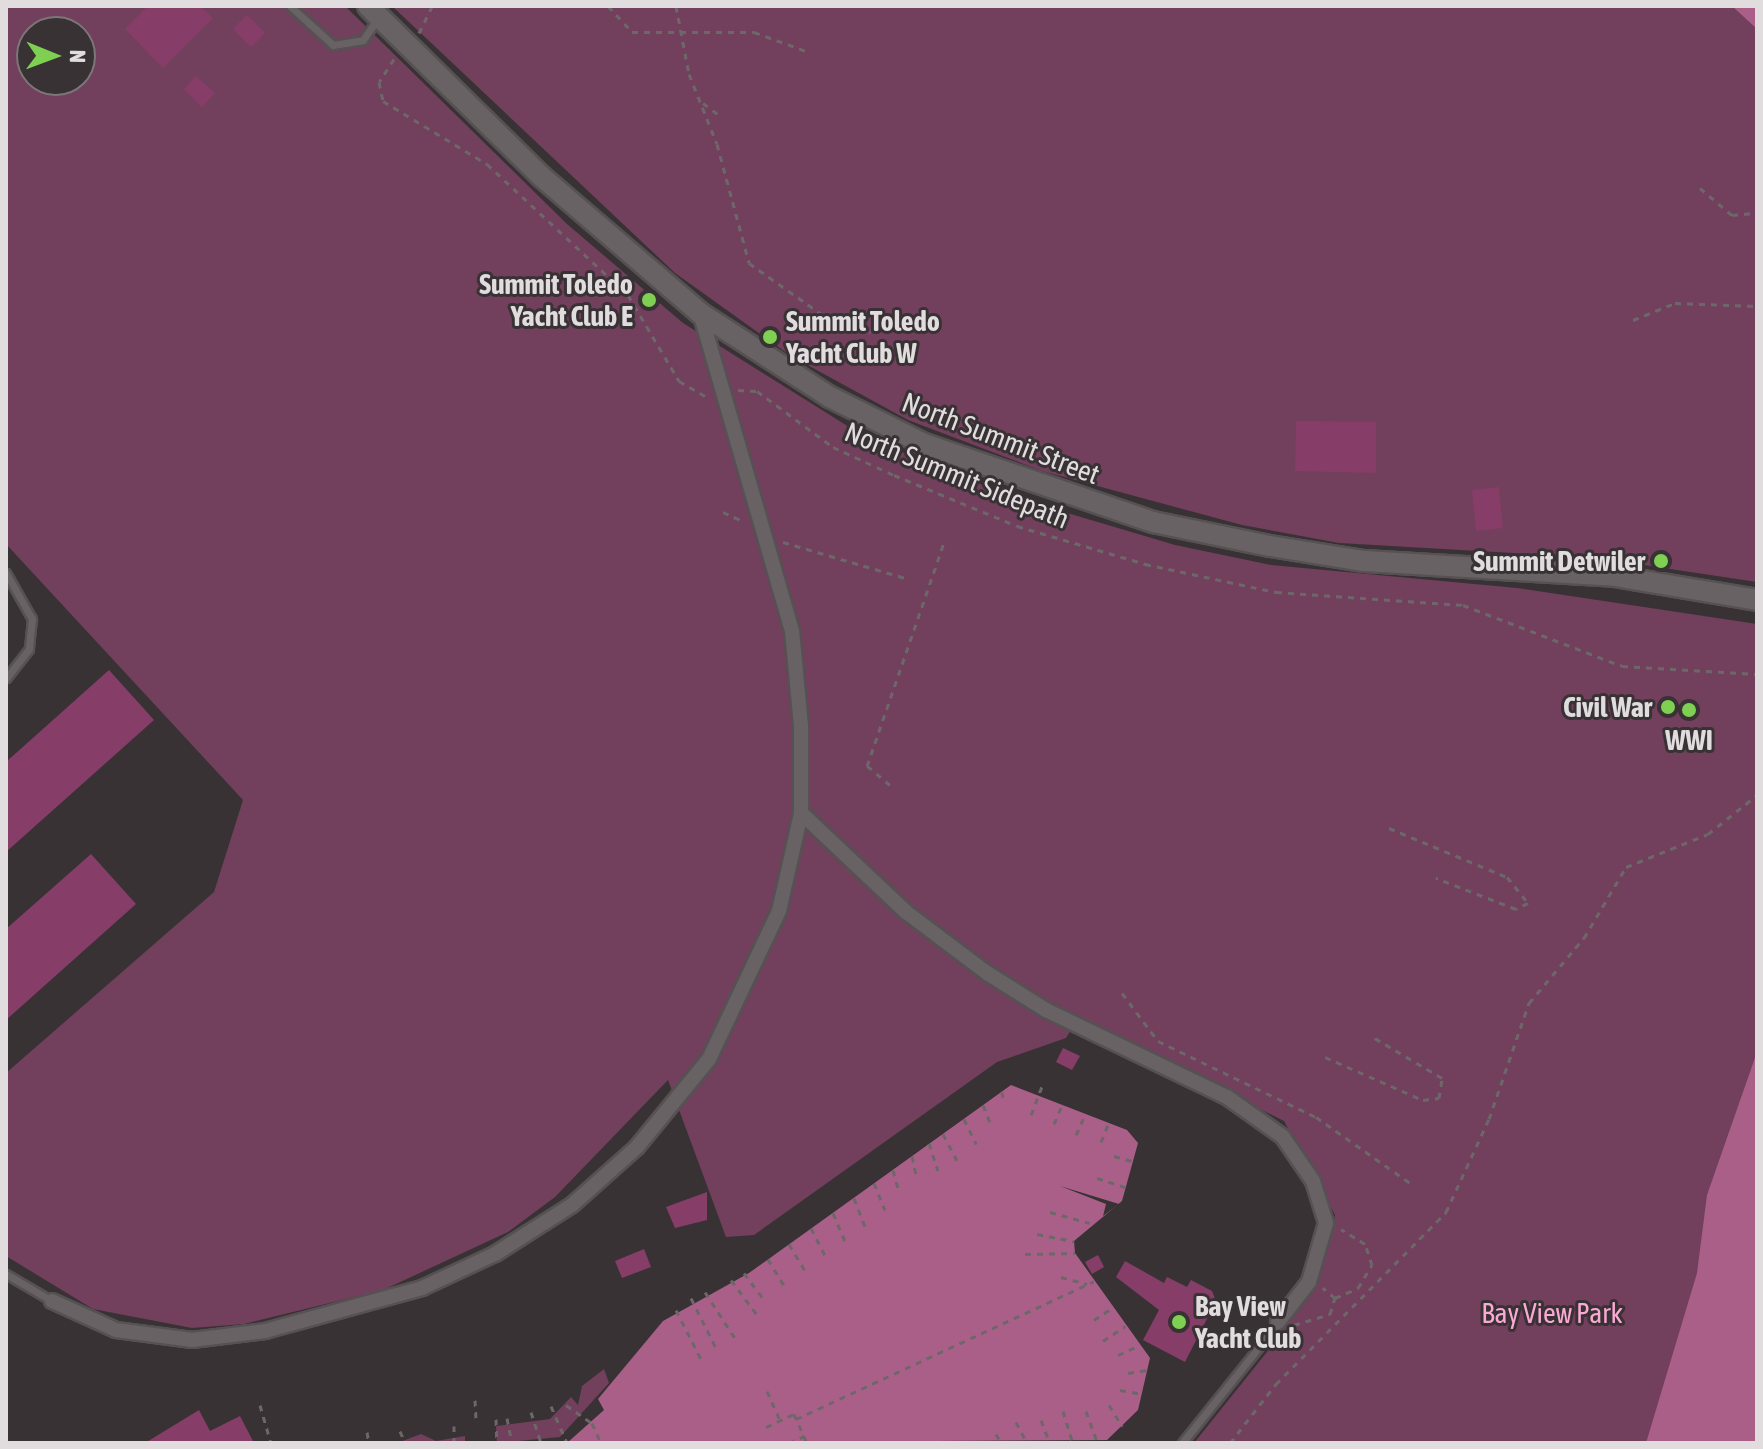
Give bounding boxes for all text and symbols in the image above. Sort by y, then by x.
north arrow [16,16,96,96]
text: N [65,50,91,63]
place label: Summit Toledo Yacht Club E [479,267,633,333]
marker: Summit Toledo Yacht Club E [640,291,658,309]
place label: Summit Toledo Yacht Club W [786,304,940,370]
marker: Summit Toledo Yacht Club W [761,328,779,346]
street label: North Summit Street [898,385,1104,491]
street label: North Summit Sidepath [840,415,1074,535]
place label: Summit Detwiler [1473,544,1645,578]
marker: Summit Detwiler [1652,552,1670,570]
place label: Civil War [1563,690,1652,724]
marker: Civil War [1659,698,1677,716]
marker: WWI [1680,701,1698,719]
place label: WWI [1665,723,1713,757]
place label: Bay View Yacht Club [1195,1289,1301,1355]
park label: Bay View Park [1481,1296,1623,1330]
marker: Bay View Yacht Club [1170,1313,1188,1331]

